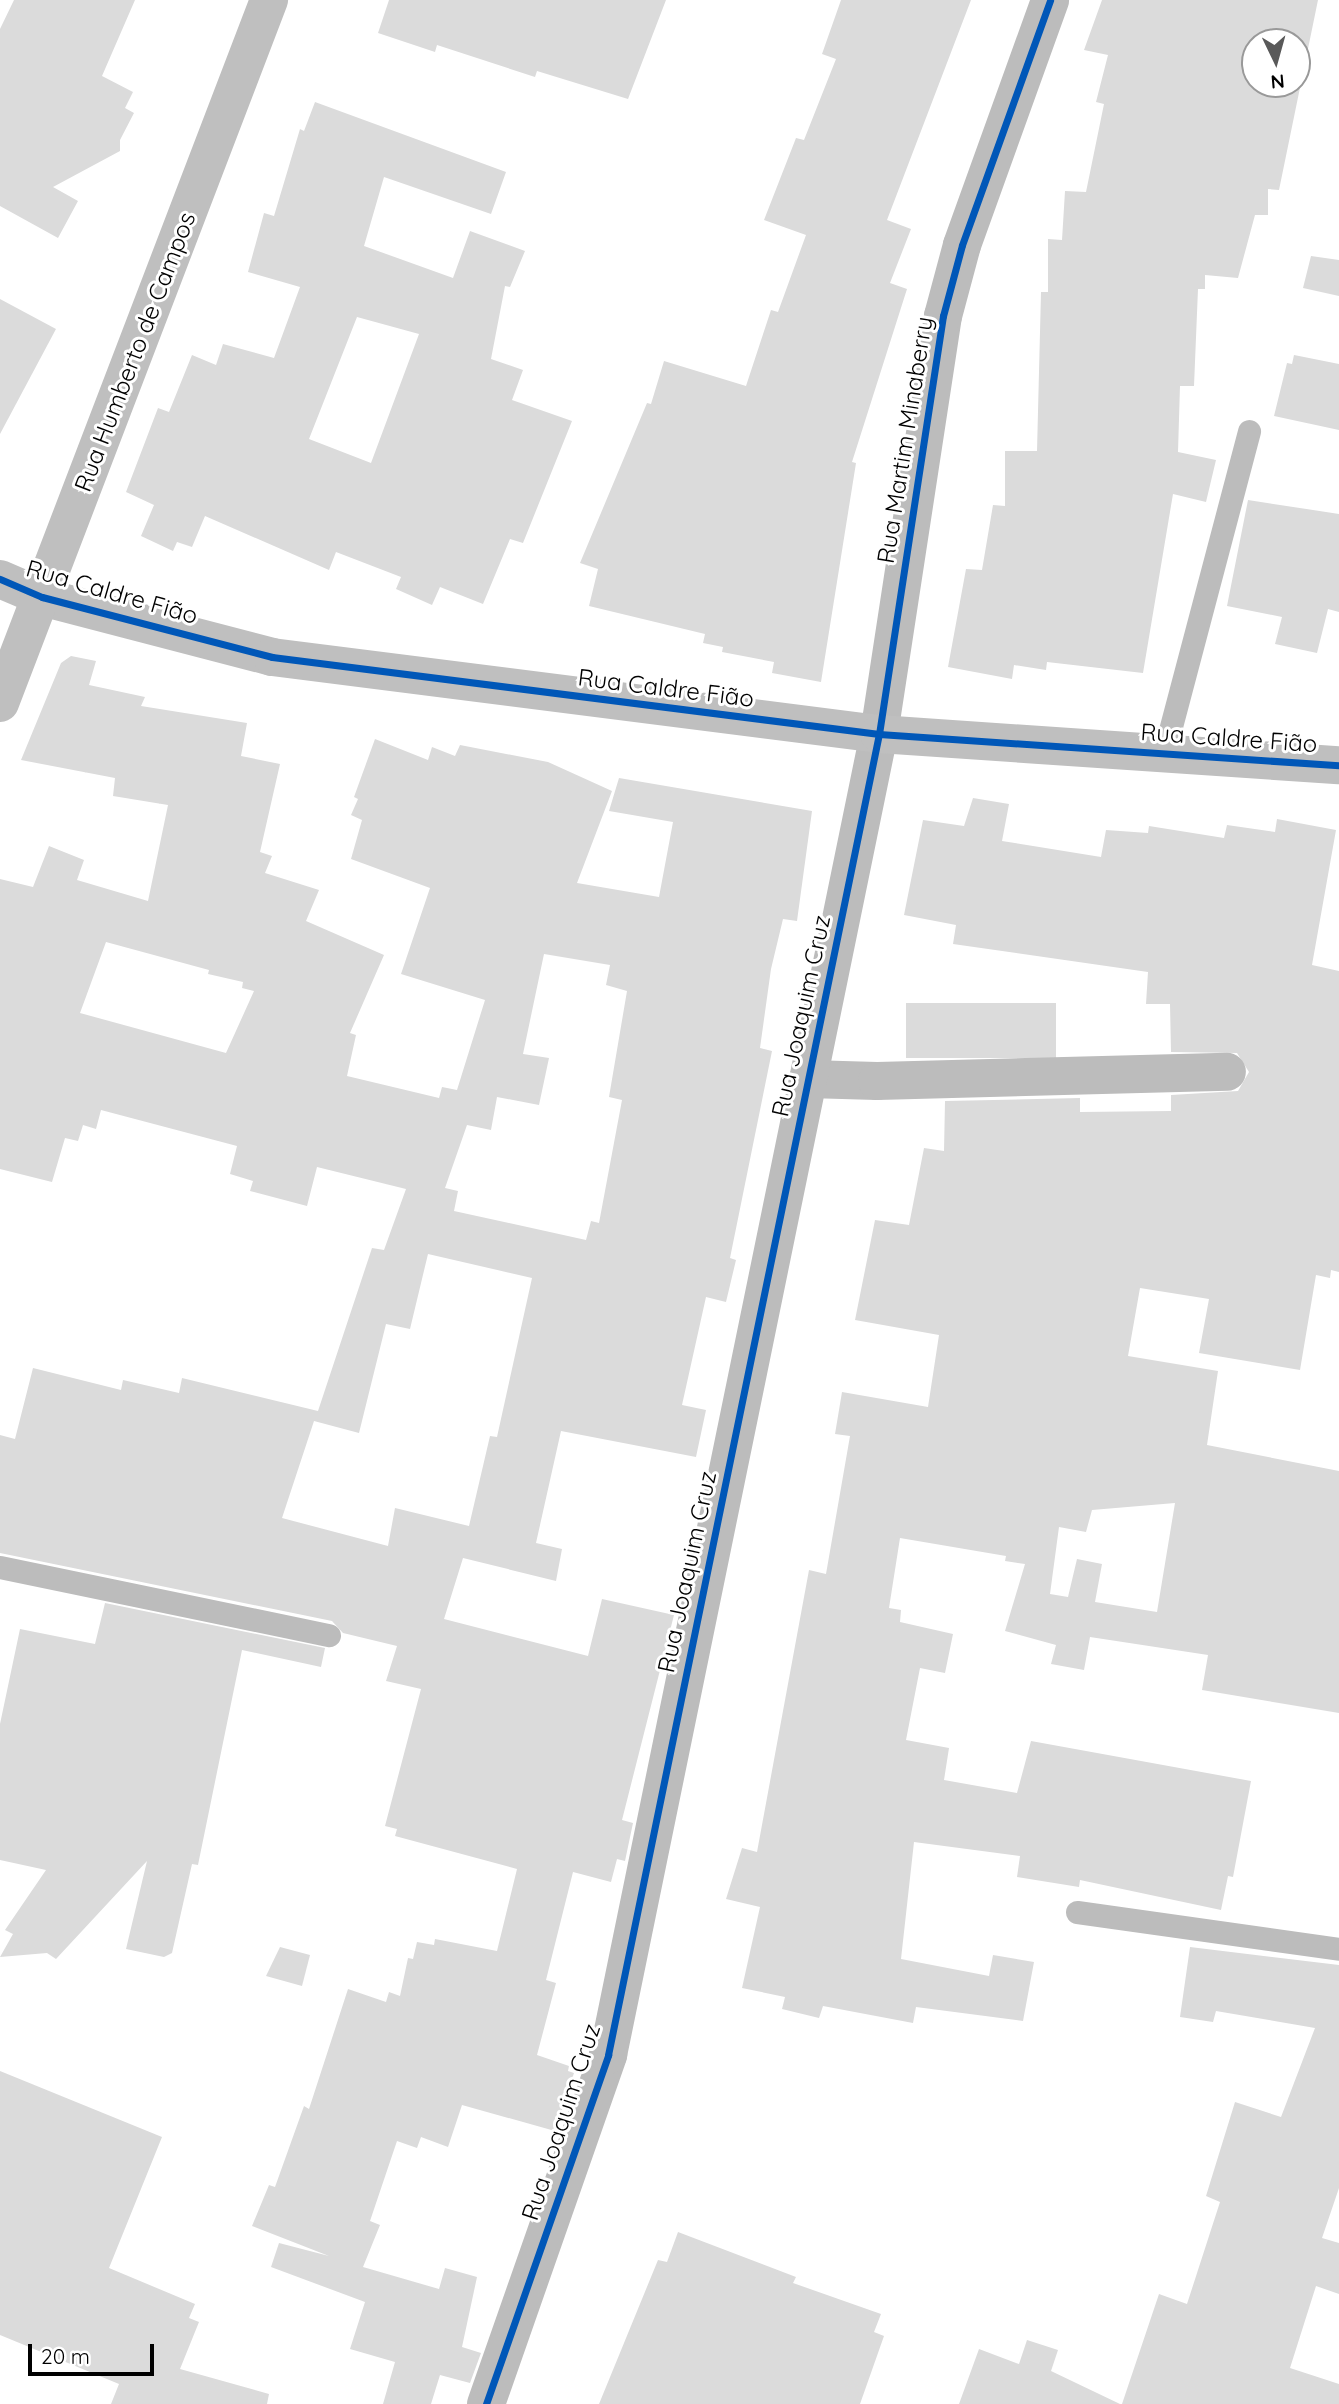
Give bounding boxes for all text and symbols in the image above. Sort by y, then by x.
north arrow [1241,28,1311,98]
text: N [1270,69,1286,94]
street label: Rua Humberto de Campos [68,208,202,496]
street label: Rua Martim Minaberry [871,315,939,565]
street label: Rua Caldre Fião [23,554,201,630]
street label: Rua Caldre Fião [576,663,756,713]
street label: Rua Caldre Fião [1140,717,1318,759]
street label: Rua Joaquim Cruz [766,913,836,1119]
street label: Rua Joaquim Cruz [652,1469,722,1675]
street label: Rua Joaquim Cruz [516,2020,606,2224]
scale bar [32,2330,158,2374]
text: 20 m [41,2343,90,2369]

